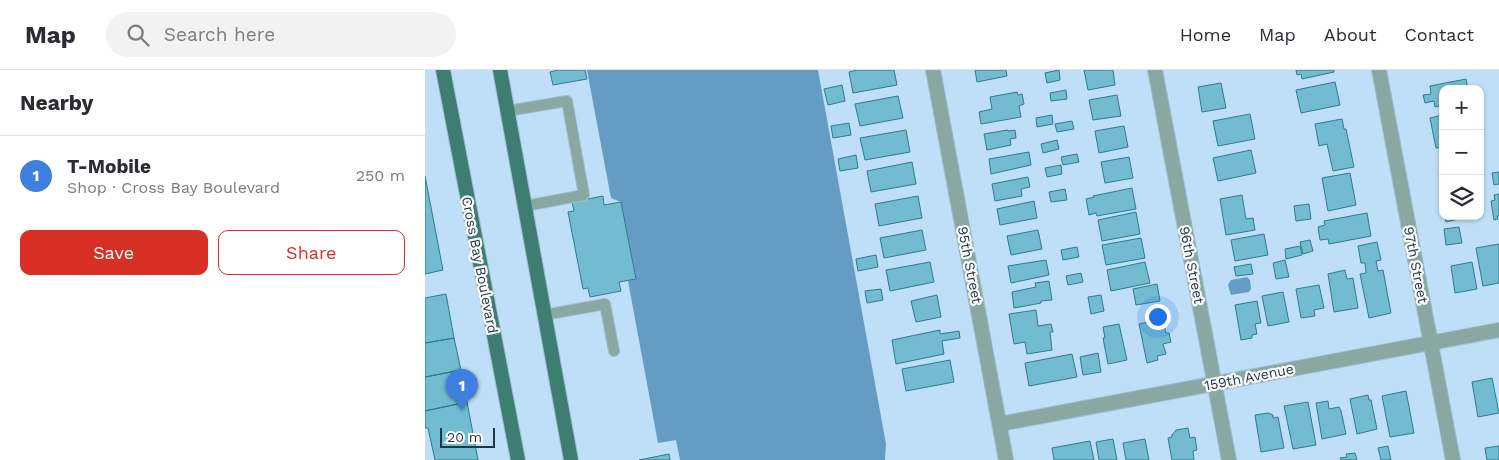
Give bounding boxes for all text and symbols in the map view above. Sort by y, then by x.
search box [106,12,456,57]
text: Map [25,21,76,49]
icon: search [124,21,152,49]
text: Search here [164,23,275,46]
text: Home [1180,24,1231,45]
text: Map [1259,24,1296,45]
text: About [1324,24,1376,45]
text: Contact [1404,24,1474,45]
map controls [1439,85,1484,220]
button: + [1439,85,1484,130]
text: Nearby [20,90,93,115]
button: − [1439,130,1484,175]
text: T-Mobile [67,155,151,178]
text: 1 [33,166,39,185]
text: 250 m [356,166,405,185]
button: layers [1439,175,1484,220]
text: Shop · Cross Bay Boulevard [67,178,280,197]
street label: Cross Bay Boulevard [459,195,501,335]
street label: 95th Street [955,225,985,305]
street label: 96th Street [1177,225,1207,305]
street label: 97th Street [1401,225,1431,305]
button: Save [20,230,208,275]
button: Share [218,230,405,275]
your location [1145,304,1171,330]
street label: 159th Avenue [1203,361,1295,393]
pin: 1 [446,369,478,410]
scale bar [440,425,495,448]
text: 20 m [447,429,482,445]

